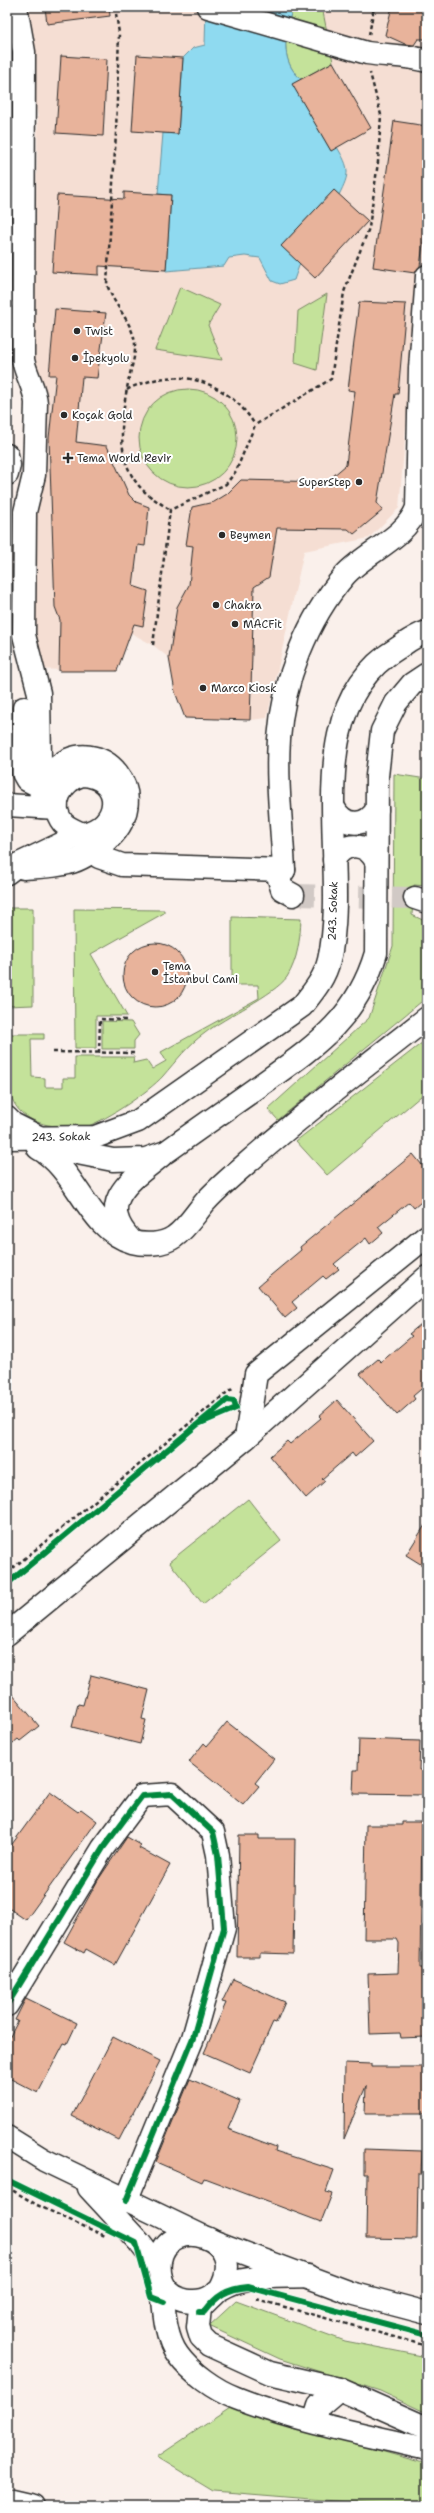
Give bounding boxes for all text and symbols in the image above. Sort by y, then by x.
place label: Twist [85,324,113,339]
marker: Twist [72,326,82,336]
place label: İpekyolu [83,351,129,366]
marker: İpekyolu [70,353,80,363]
place label: Koçak Gold [72,408,133,423]
marker: Koçak Gold [59,410,69,420]
place label: Tema World Revir [77,451,171,466]
marker: Tema World Revir [62,452,74,464]
place label: SuperStep [299,475,351,490]
marker: SuperStep [354,477,364,487]
place label: Beymen [230,528,271,543]
marker: Beymen [217,530,227,540]
place label: Chakra [224,598,262,613]
marker: Chakra [211,600,221,610]
place label: MACFit [243,617,282,632]
marker: MACFit [230,619,240,629]
place label: Marco Kiosk [211,681,277,696]
marker: Marco Kiosk [198,683,208,693]
street label: 243. Sokak [324,881,342,941]
place label: Tema İstanbul Cami [163,959,238,987]
marker: Tema İstanbul Cami [150,967,160,977]
street label: 243. Sokak [31,1129,91,1145]

